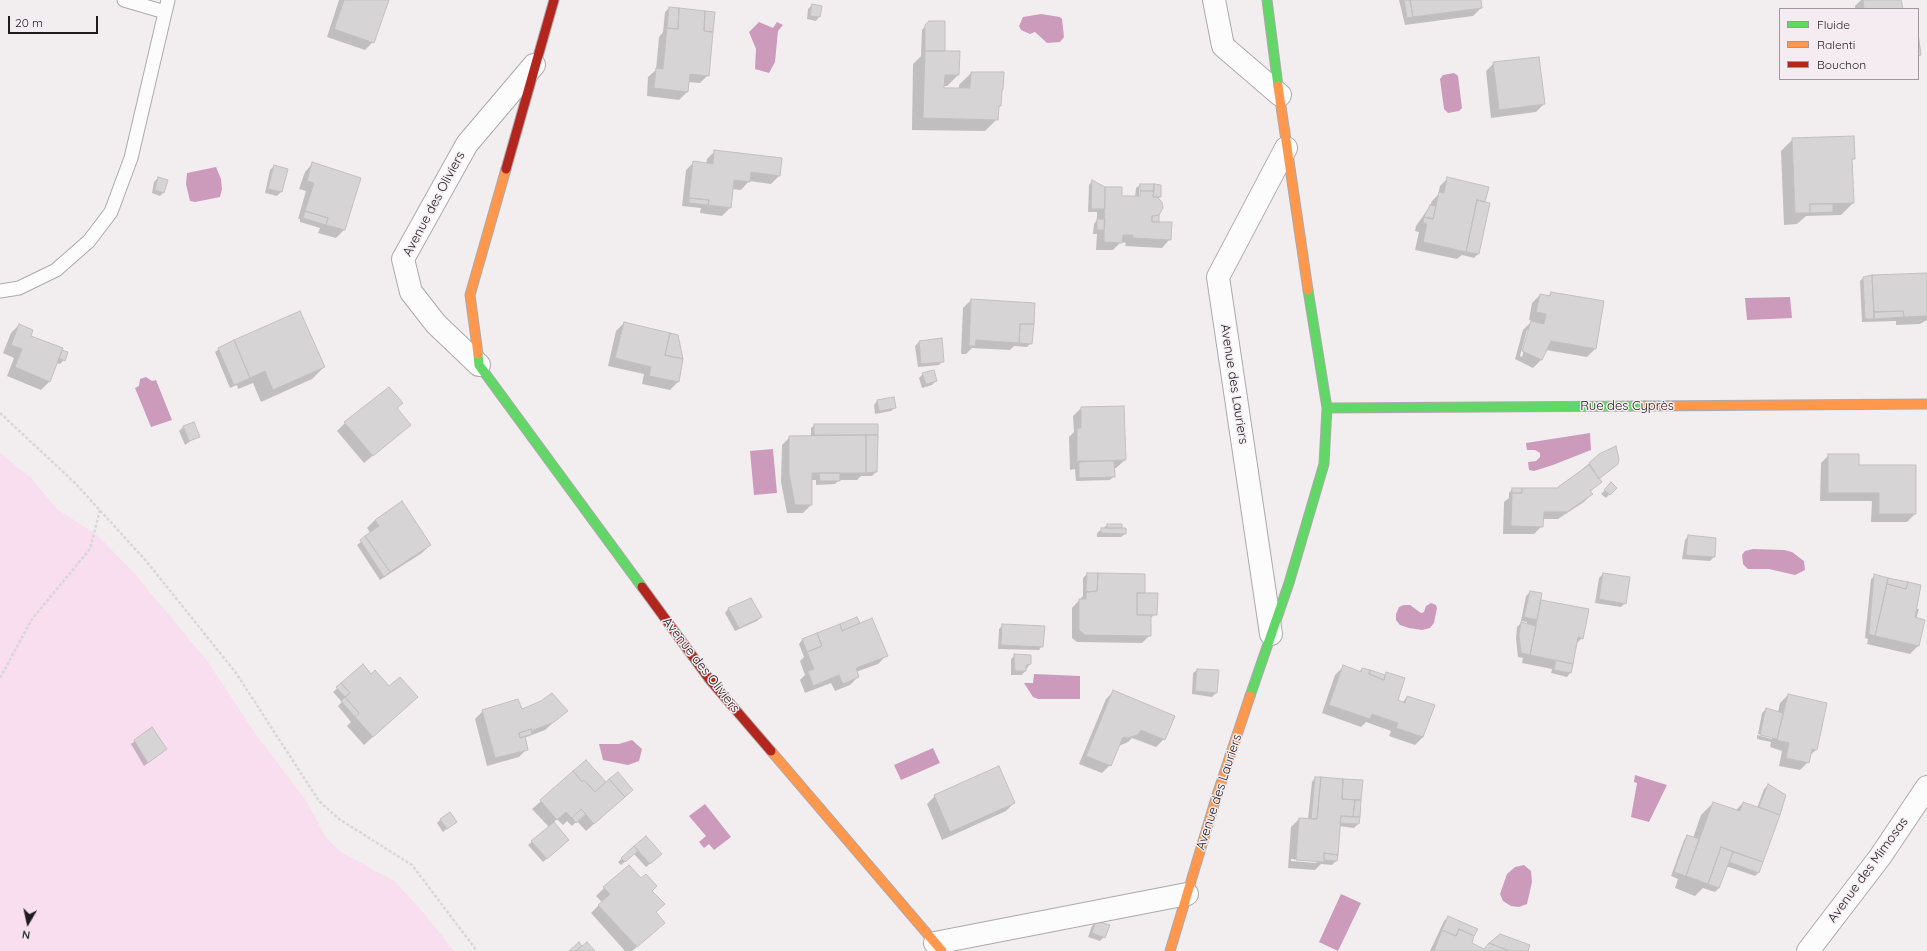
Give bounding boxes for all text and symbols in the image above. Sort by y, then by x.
scale bar [10,8,100,34]
legend [1779,8,1919,80]
text: 20 m [15,15,43,30]
text: Fluide [1817,17,1850,32]
text: Ralenti [1817,37,1855,52]
text: Bouchon [1817,57,1866,72]
street label: Avenue des Oliviers [400,149,468,259]
street label: Avenue des Lauriers [1217,323,1251,445]
street label: Rue des Cyprès [1580,398,1674,414]
street label: Avenue des Oliviers [659,614,743,716]
street label: Avenue des Lauriers [1193,732,1245,852]
street label: Avenue des Mimosas [1825,814,1911,926]
north arrow [8,903,48,943]
text: N [21,927,31,942]

